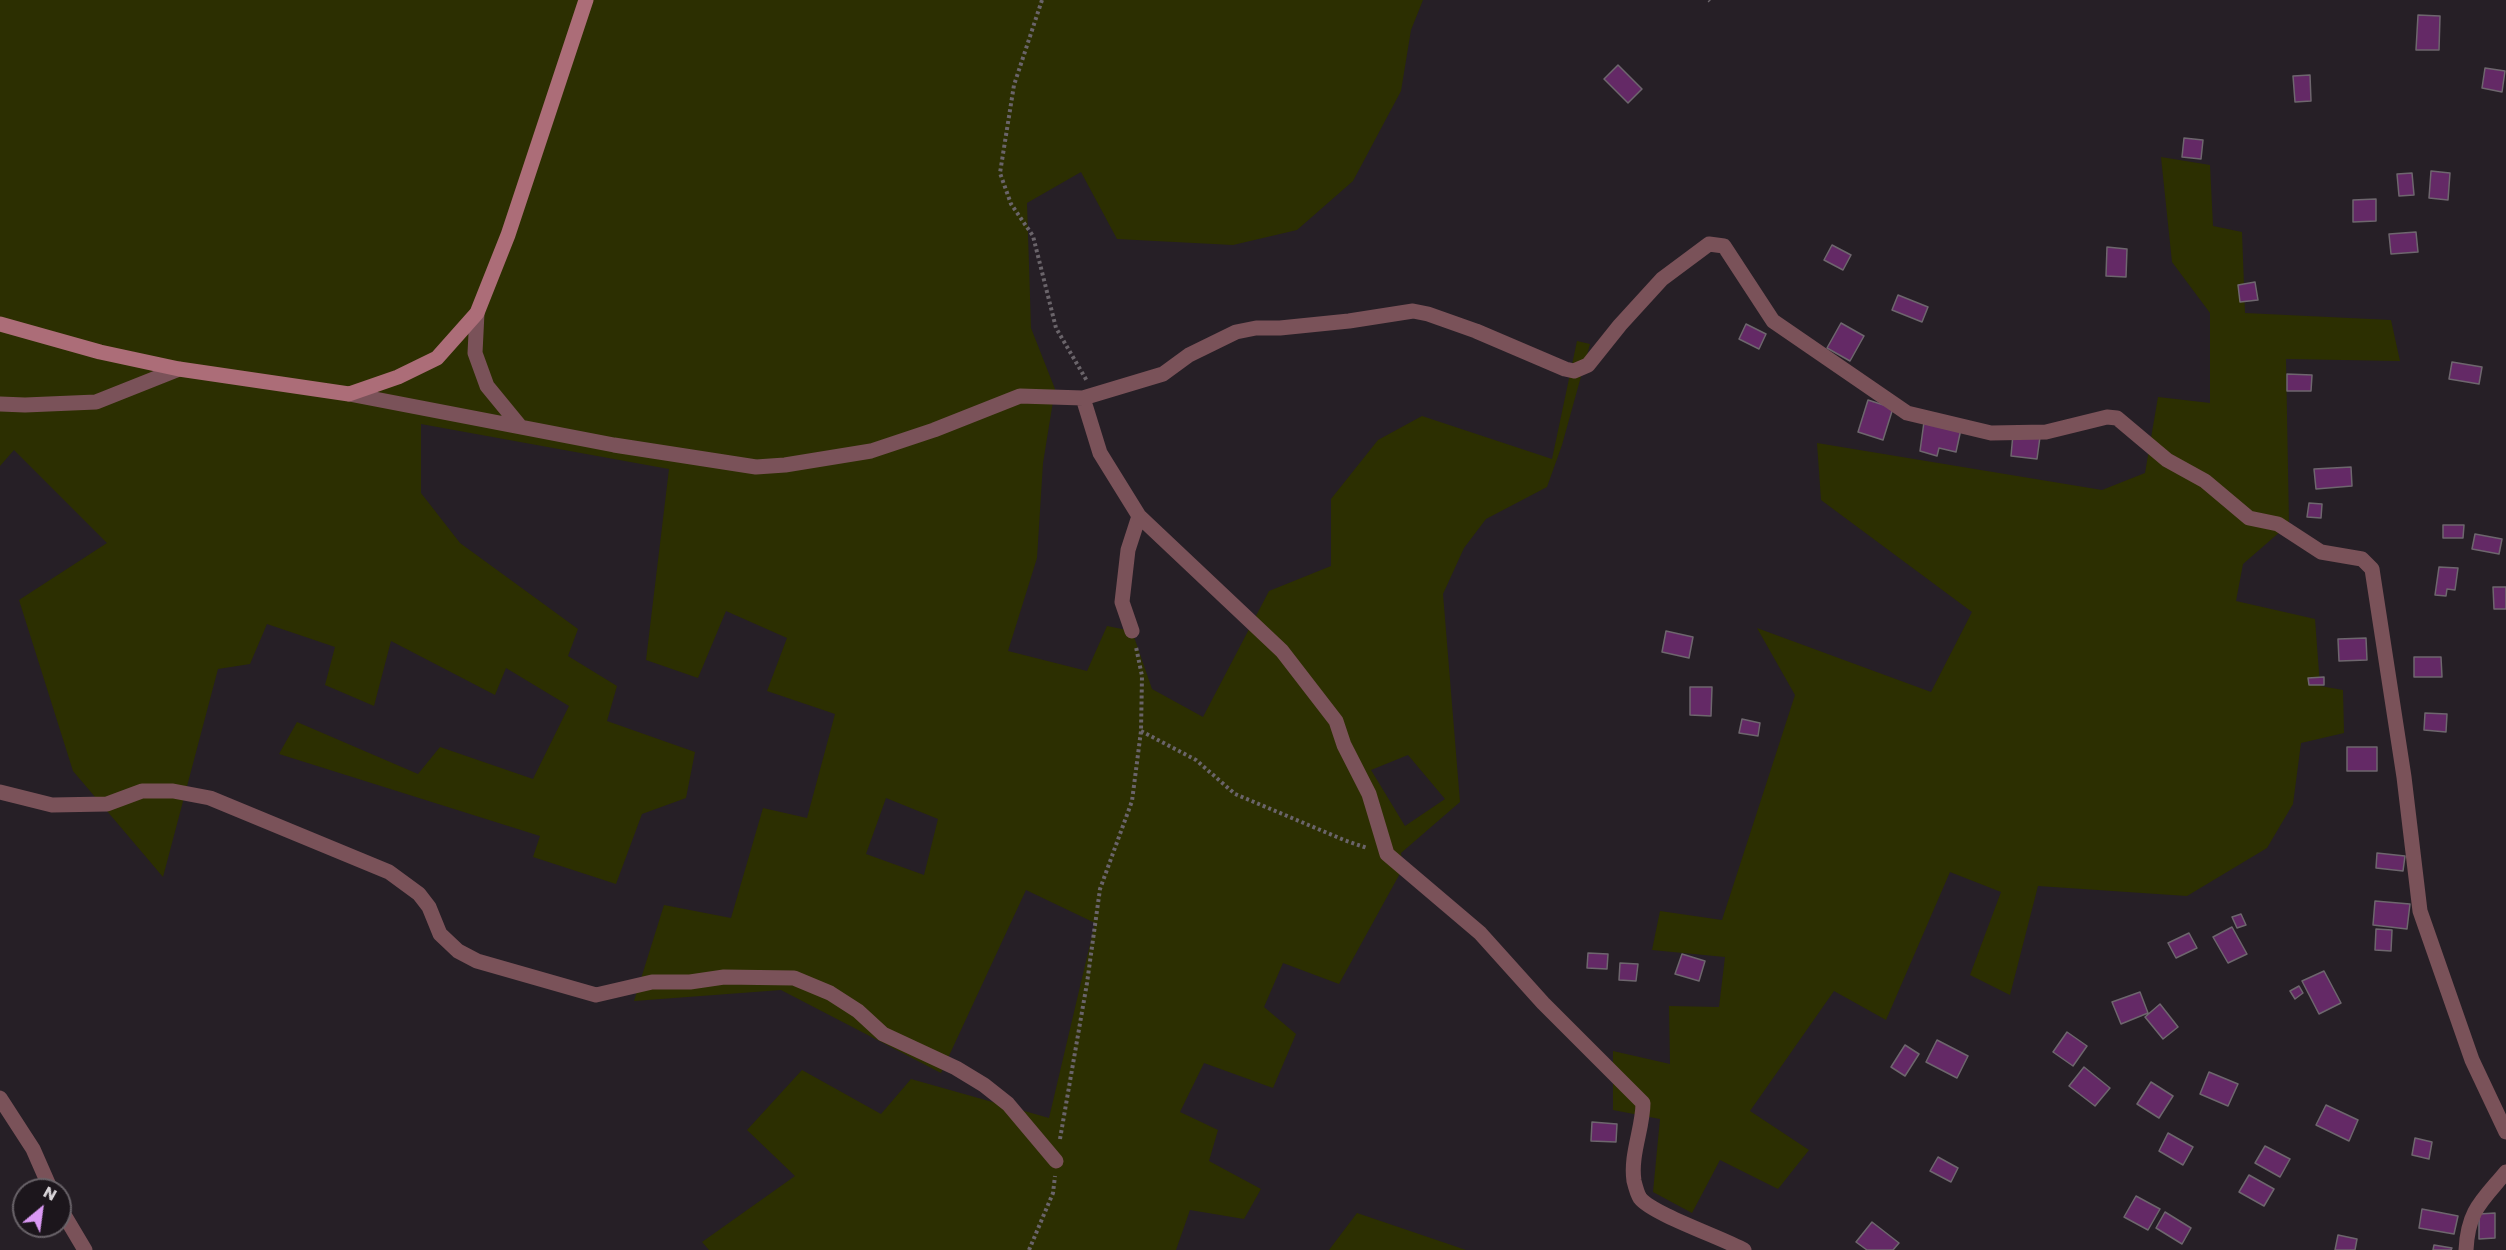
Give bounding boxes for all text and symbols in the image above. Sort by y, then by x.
north arrow [12,1178,72,1238]
text: N [39,1181,61,1207]

